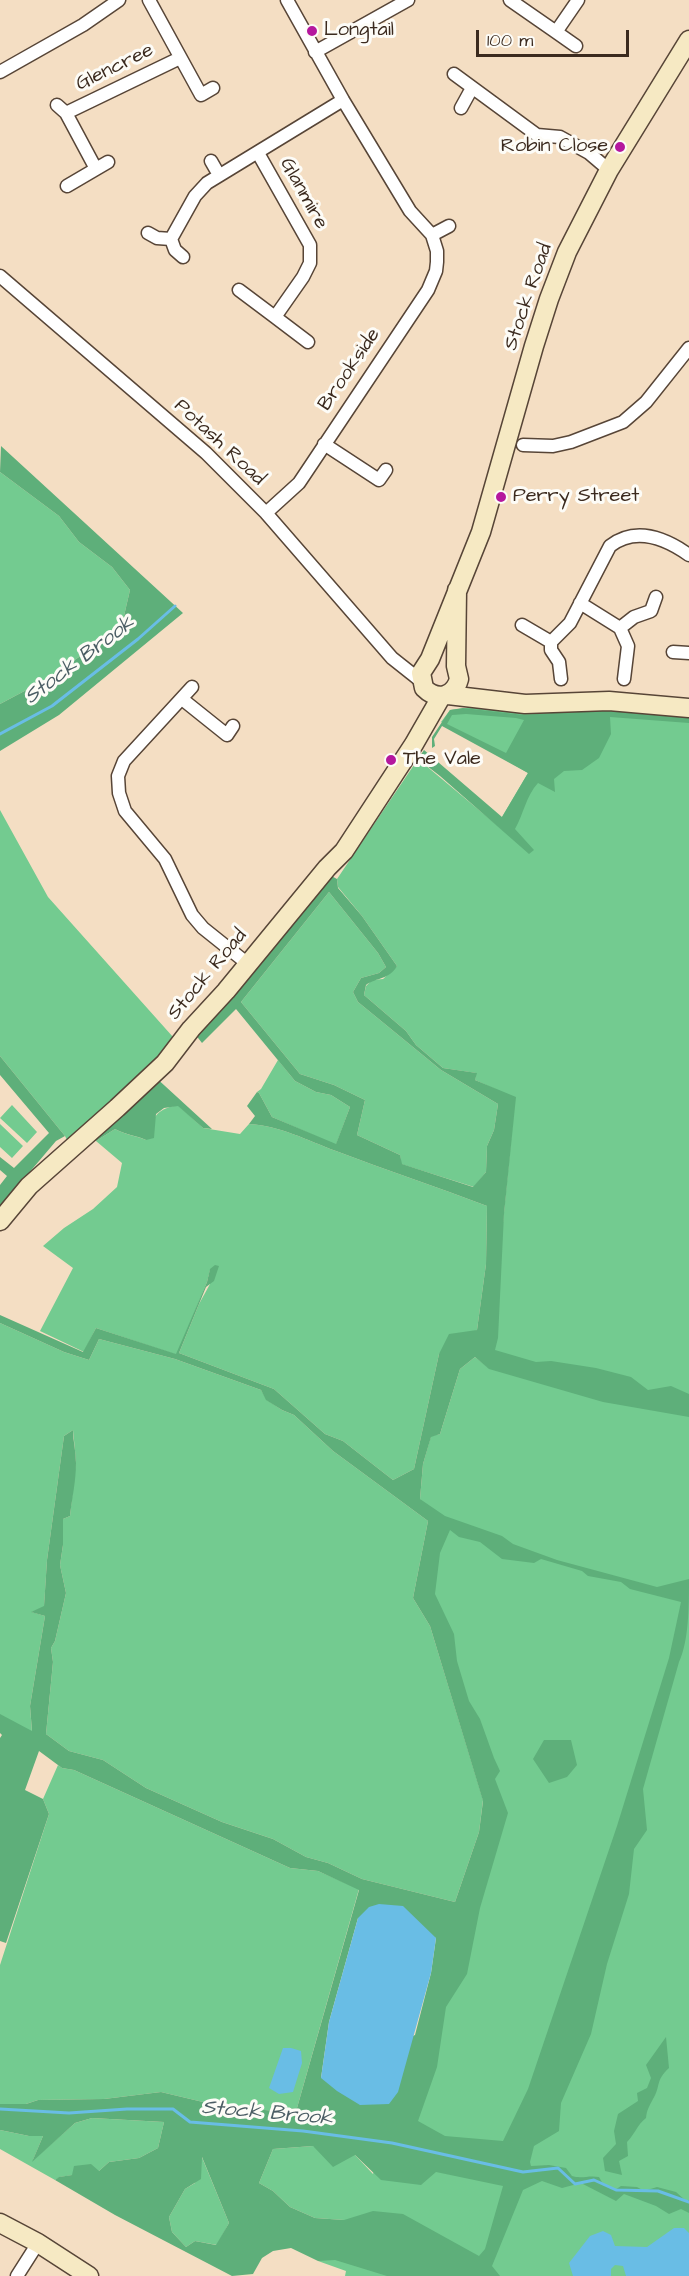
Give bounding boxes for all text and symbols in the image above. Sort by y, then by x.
scale bar [479,18,632,56]
place label: Longtail [324,19,394,43]
marker: Longtail [305,24,319,38]
text: 100 m [487,28,533,53]
street label: Glencree [72,39,158,97]
place label: Robin Close [501,135,608,159]
marker: Robin Close [613,140,627,154]
street label: Glanmire [274,154,332,234]
street label: Stock Road [500,241,558,353]
street label: Brookside [314,324,386,416]
street label: Potash Road [168,395,270,491]
place label: Perry Street [513,485,639,509]
marker: Perry Street [494,490,508,504]
water label: Stock Brook [20,611,140,711]
place label: The Vale [403,748,481,772]
marker: The Vale [384,753,398,767]
street label: Stock Road [163,925,253,1025]
water label: Stock Brook [200,2096,334,2132]

